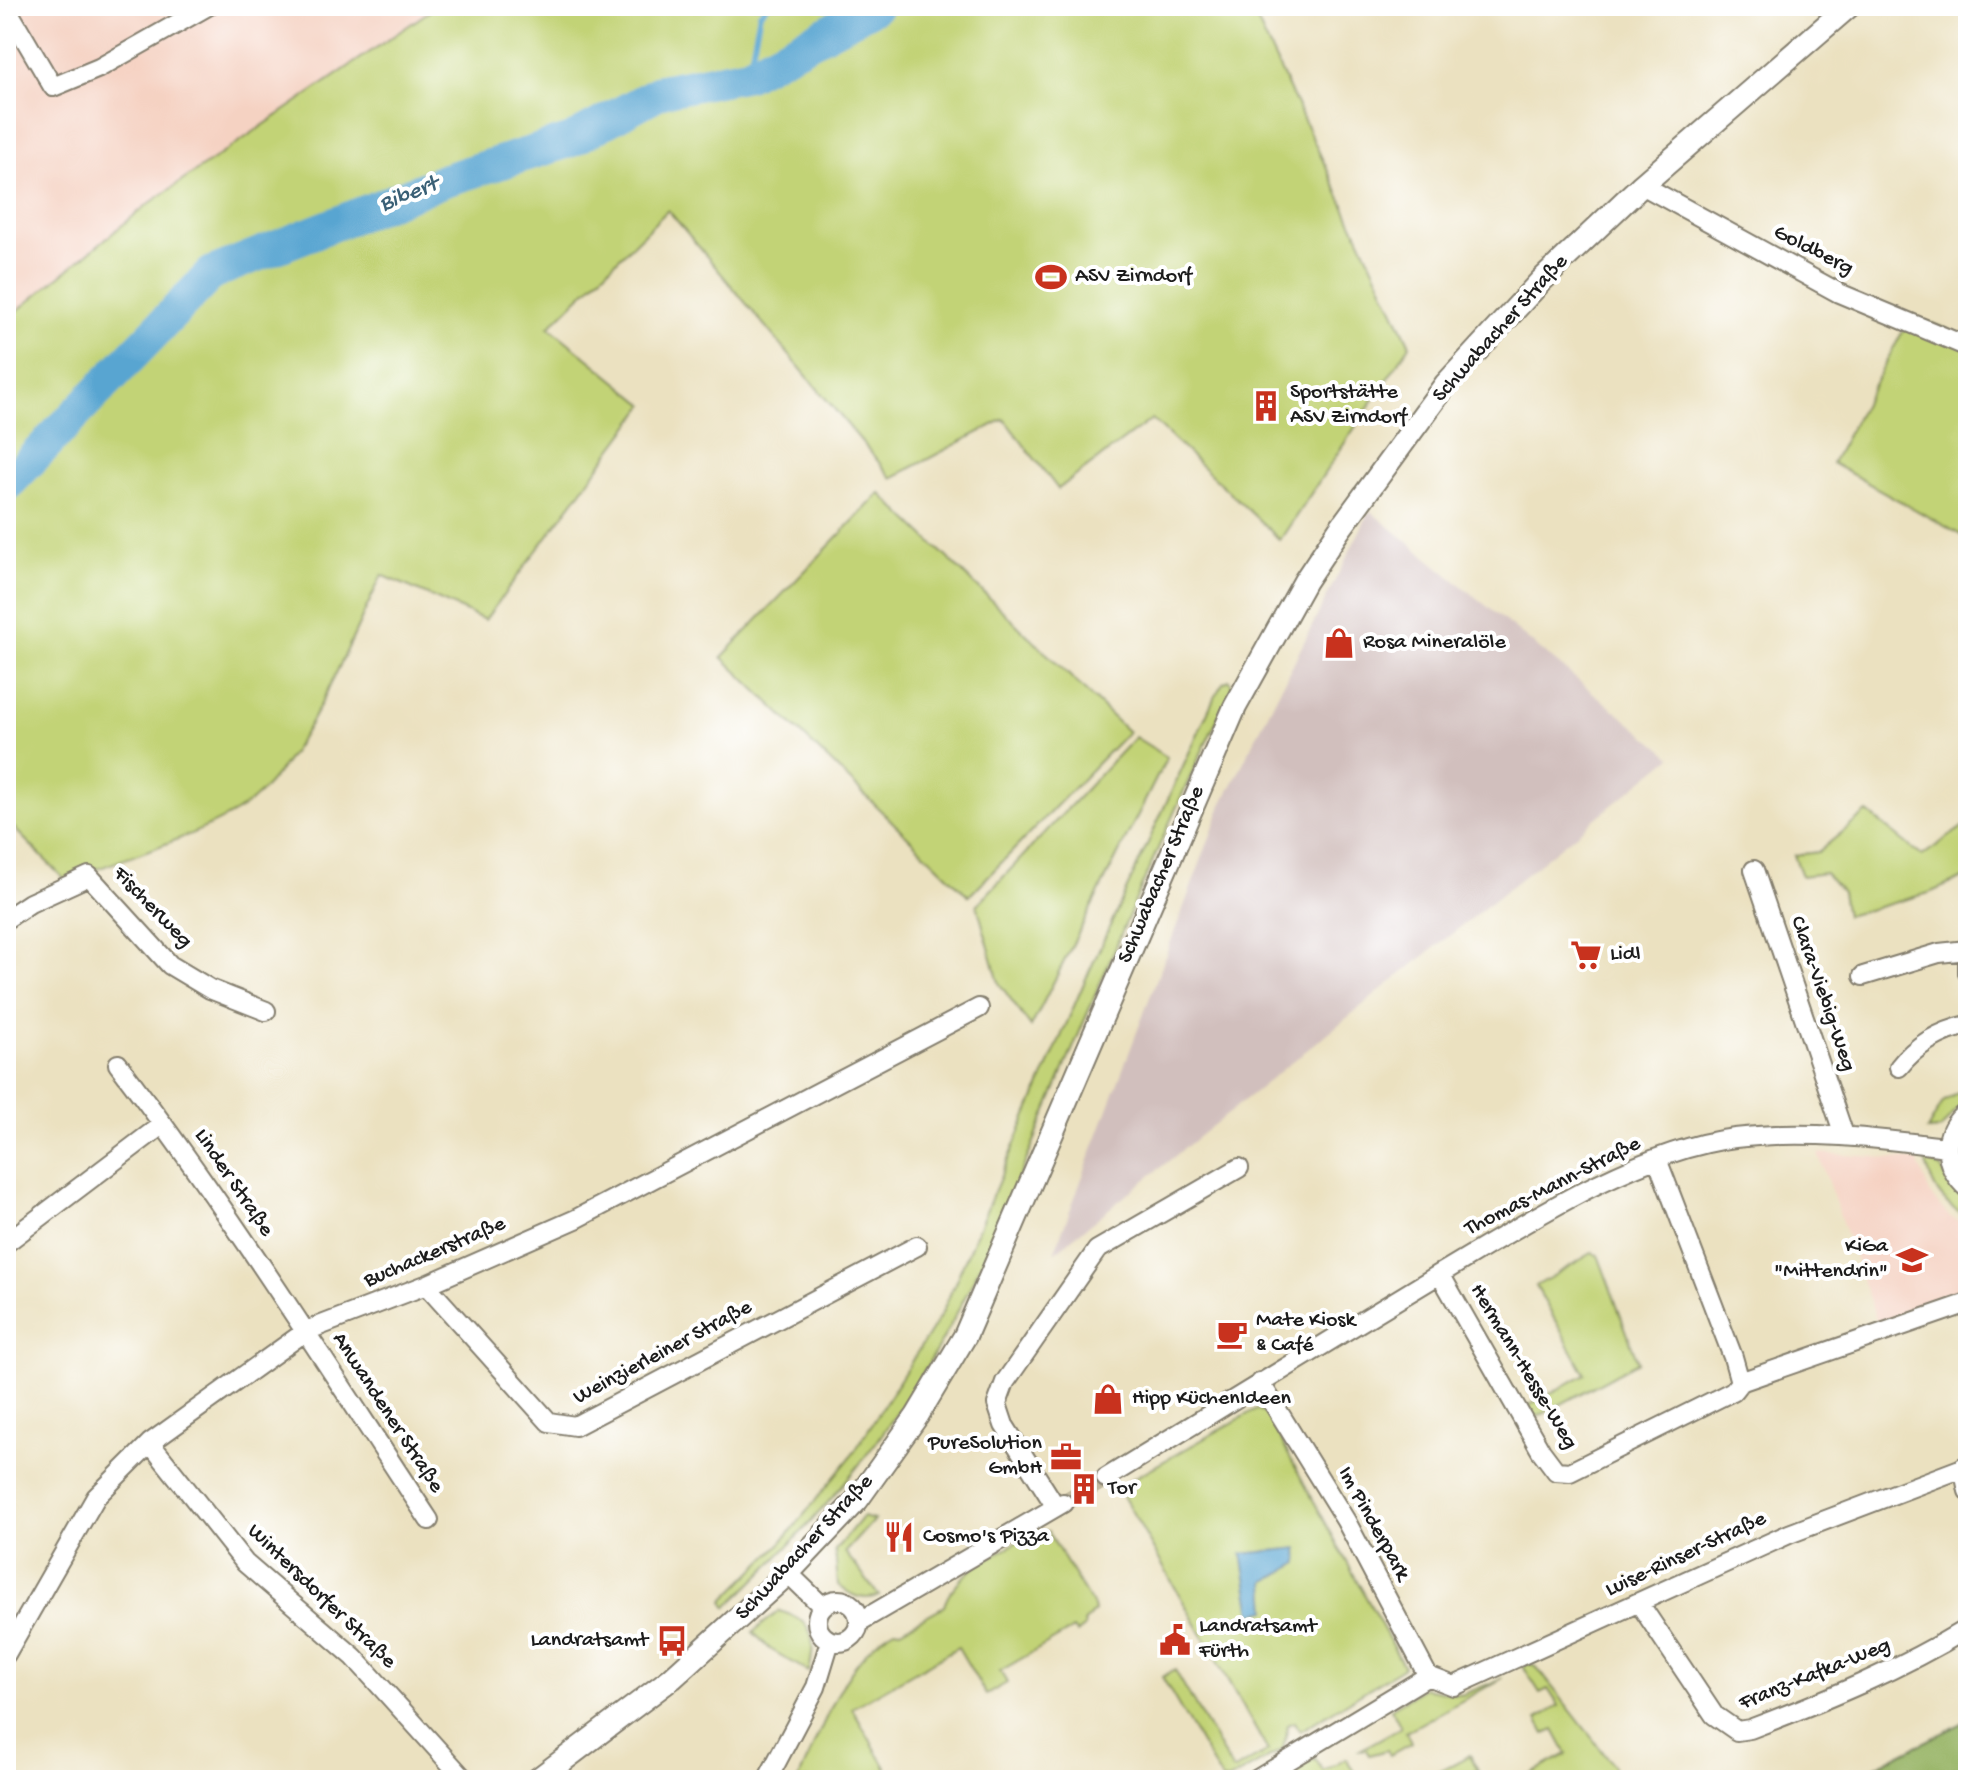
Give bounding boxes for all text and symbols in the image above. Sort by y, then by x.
water label: Bibert [375,169,447,220]
street label: Goldberg [1769,220,1857,282]
street label: Schwabacher Straße [1428,249,1575,408]
sports icon: ASV Zirndorf [1034,260,1068,294]
place label: ASV Zirndorf [1075,264,1194,290]
place label: Sportstätte ASV Zirndorf [1290,380,1409,431]
building icon: Sportstätte ASV Zirndorf [1249,389,1283,423]
shop icon: Rosa Mineralöle [1322,626,1356,660]
place label: Rosa Mineralöle [1363,630,1506,656]
street label: Schwabacher Straße [1113,782,1211,968]
street label: Fischerweg [106,861,197,954]
street label: Clara-Viebig-Weg [1783,913,1861,1075]
supermarket icon: Lidl [1569,938,1603,972]
place label: Lidl [1610,942,1641,968]
street label: Linder Straße [187,1124,279,1242]
street label: Thomas-Mann-Straße [1459,1131,1646,1243]
street label: Buchackerstraße [359,1211,510,1295]
place label: KiGa "Mittendrin" [1774,1234,1889,1285]
school or university icon: KiGa "Mittendrin" [1895,1243,1929,1277]
street label: Hermann-Hesse-Weg [1463,1280,1583,1454]
street label: Weinzierleiner Straße [569,1295,757,1411]
place label: Mate Kiosk & Café [1256,1308,1357,1359]
cafe icon: Mate Kiosk & Café [1215,1317,1249,1351]
street label: Anwandener Straße [325,1328,449,1499]
shop icon: Hipp KüchenIdeen [1091,1382,1125,1416]
place label: Hipp KüchenIdeen [1132,1386,1292,1412]
place label: PureSolution GmbH [927,1431,1043,1482]
office icon: PureSolution GmbH [1049,1440,1083,1474]
street label: Im Pinderpark [1331,1463,1416,1587]
street label: Schwabacher Straße [731,1469,880,1626]
building icon: Tor [1067,1472,1101,1506]
place label: Tor [1106,1476,1138,1502]
street label: Luise-Rinser-Straße [1602,1506,1771,1604]
street label: Wintersdorfer Straße [241,1519,401,1675]
restaurant icon: Cosmo's Pizza [882,1520,916,1554]
place label: Cosmo's Pizza [923,1524,1050,1550]
place label: Landratsamt Fürth [1198,1614,1319,1665]
public building icon: Landratsamt Fürth [1158,1623,1192,1657]
bus stop icon: Landratsamt [655,1624,689,1658]
place label: Landratsamt [530,1628,650,1654]
street label: Franz-Kafka-Weg [1735,1633,1894,1718]

